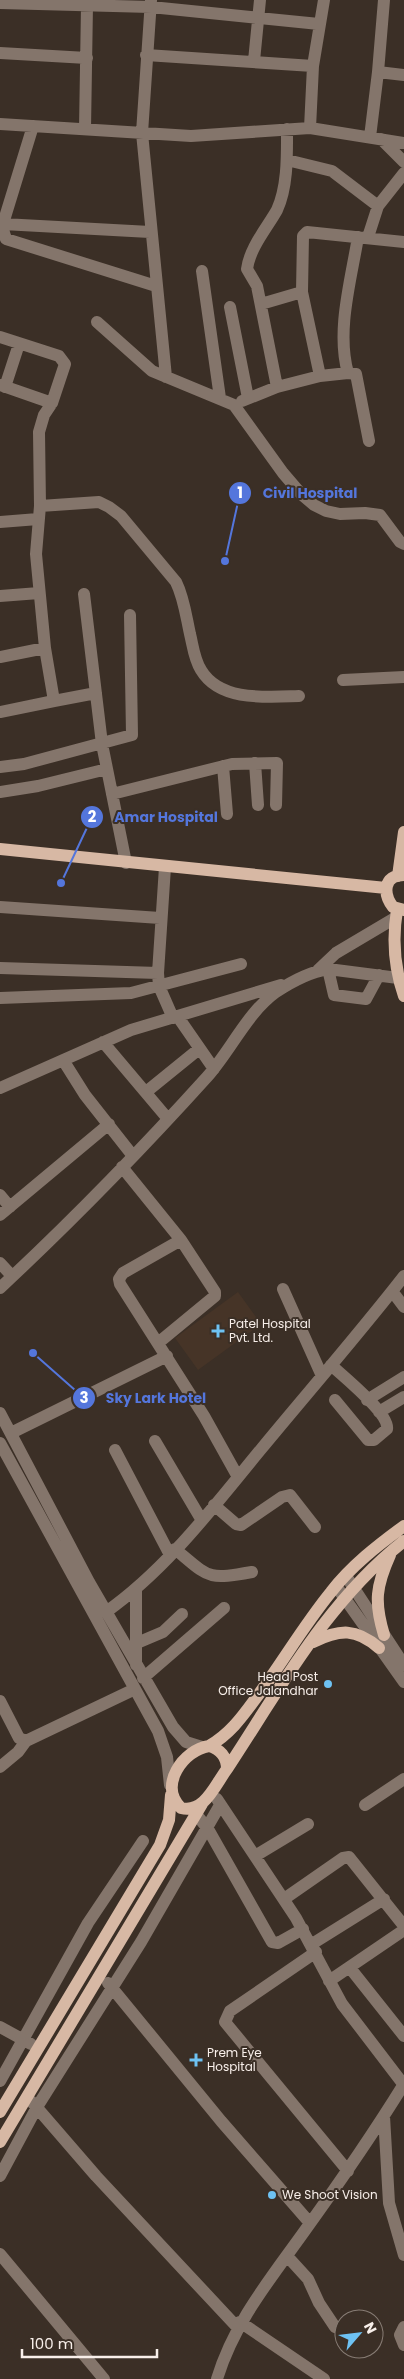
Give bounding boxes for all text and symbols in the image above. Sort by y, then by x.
callout: Civil Hospital [228,479,367,508]
text: 1 [237,482,243,503]
text: Civil Hospital [263,483,357,503]
callout: Amar Hospital [79,803,228,832]
text: 2 [88,806,97,827]
text: Amar Hospital [114,807,218,827]
place label: Patel Hospital Pvt. Ltd. [229,1315,311,1346]
marker: Patel Hospital Pvt. Ltd. [211,1324,225,1338]
callout: Sky Lark Hotel [71,1384,217,1413]
text: 3 [79,1387,89,1408]
text: Sky Lark Hotel [106,1388,206,1408]
place label: Head Post Office Jalandhar [218,1668,319,1699]
marker: Head Post Office Jalandhar [322,1678,334,1690]
place label: Prem Eye Hospital [207,2044,262,2075]
marker: Prem Eye Hospital [189,2053,203,2067]
place label: We Shoot Vision [282,2186,378,2203]
marker: We Shoot Vision [266,2189,278,2201]
north arrow [334,2309,384,2359]
text: N [359,2319,382,2337]
scale bar [22,2326,158,2358]
text: 100 m [30,2333,73,2354]

